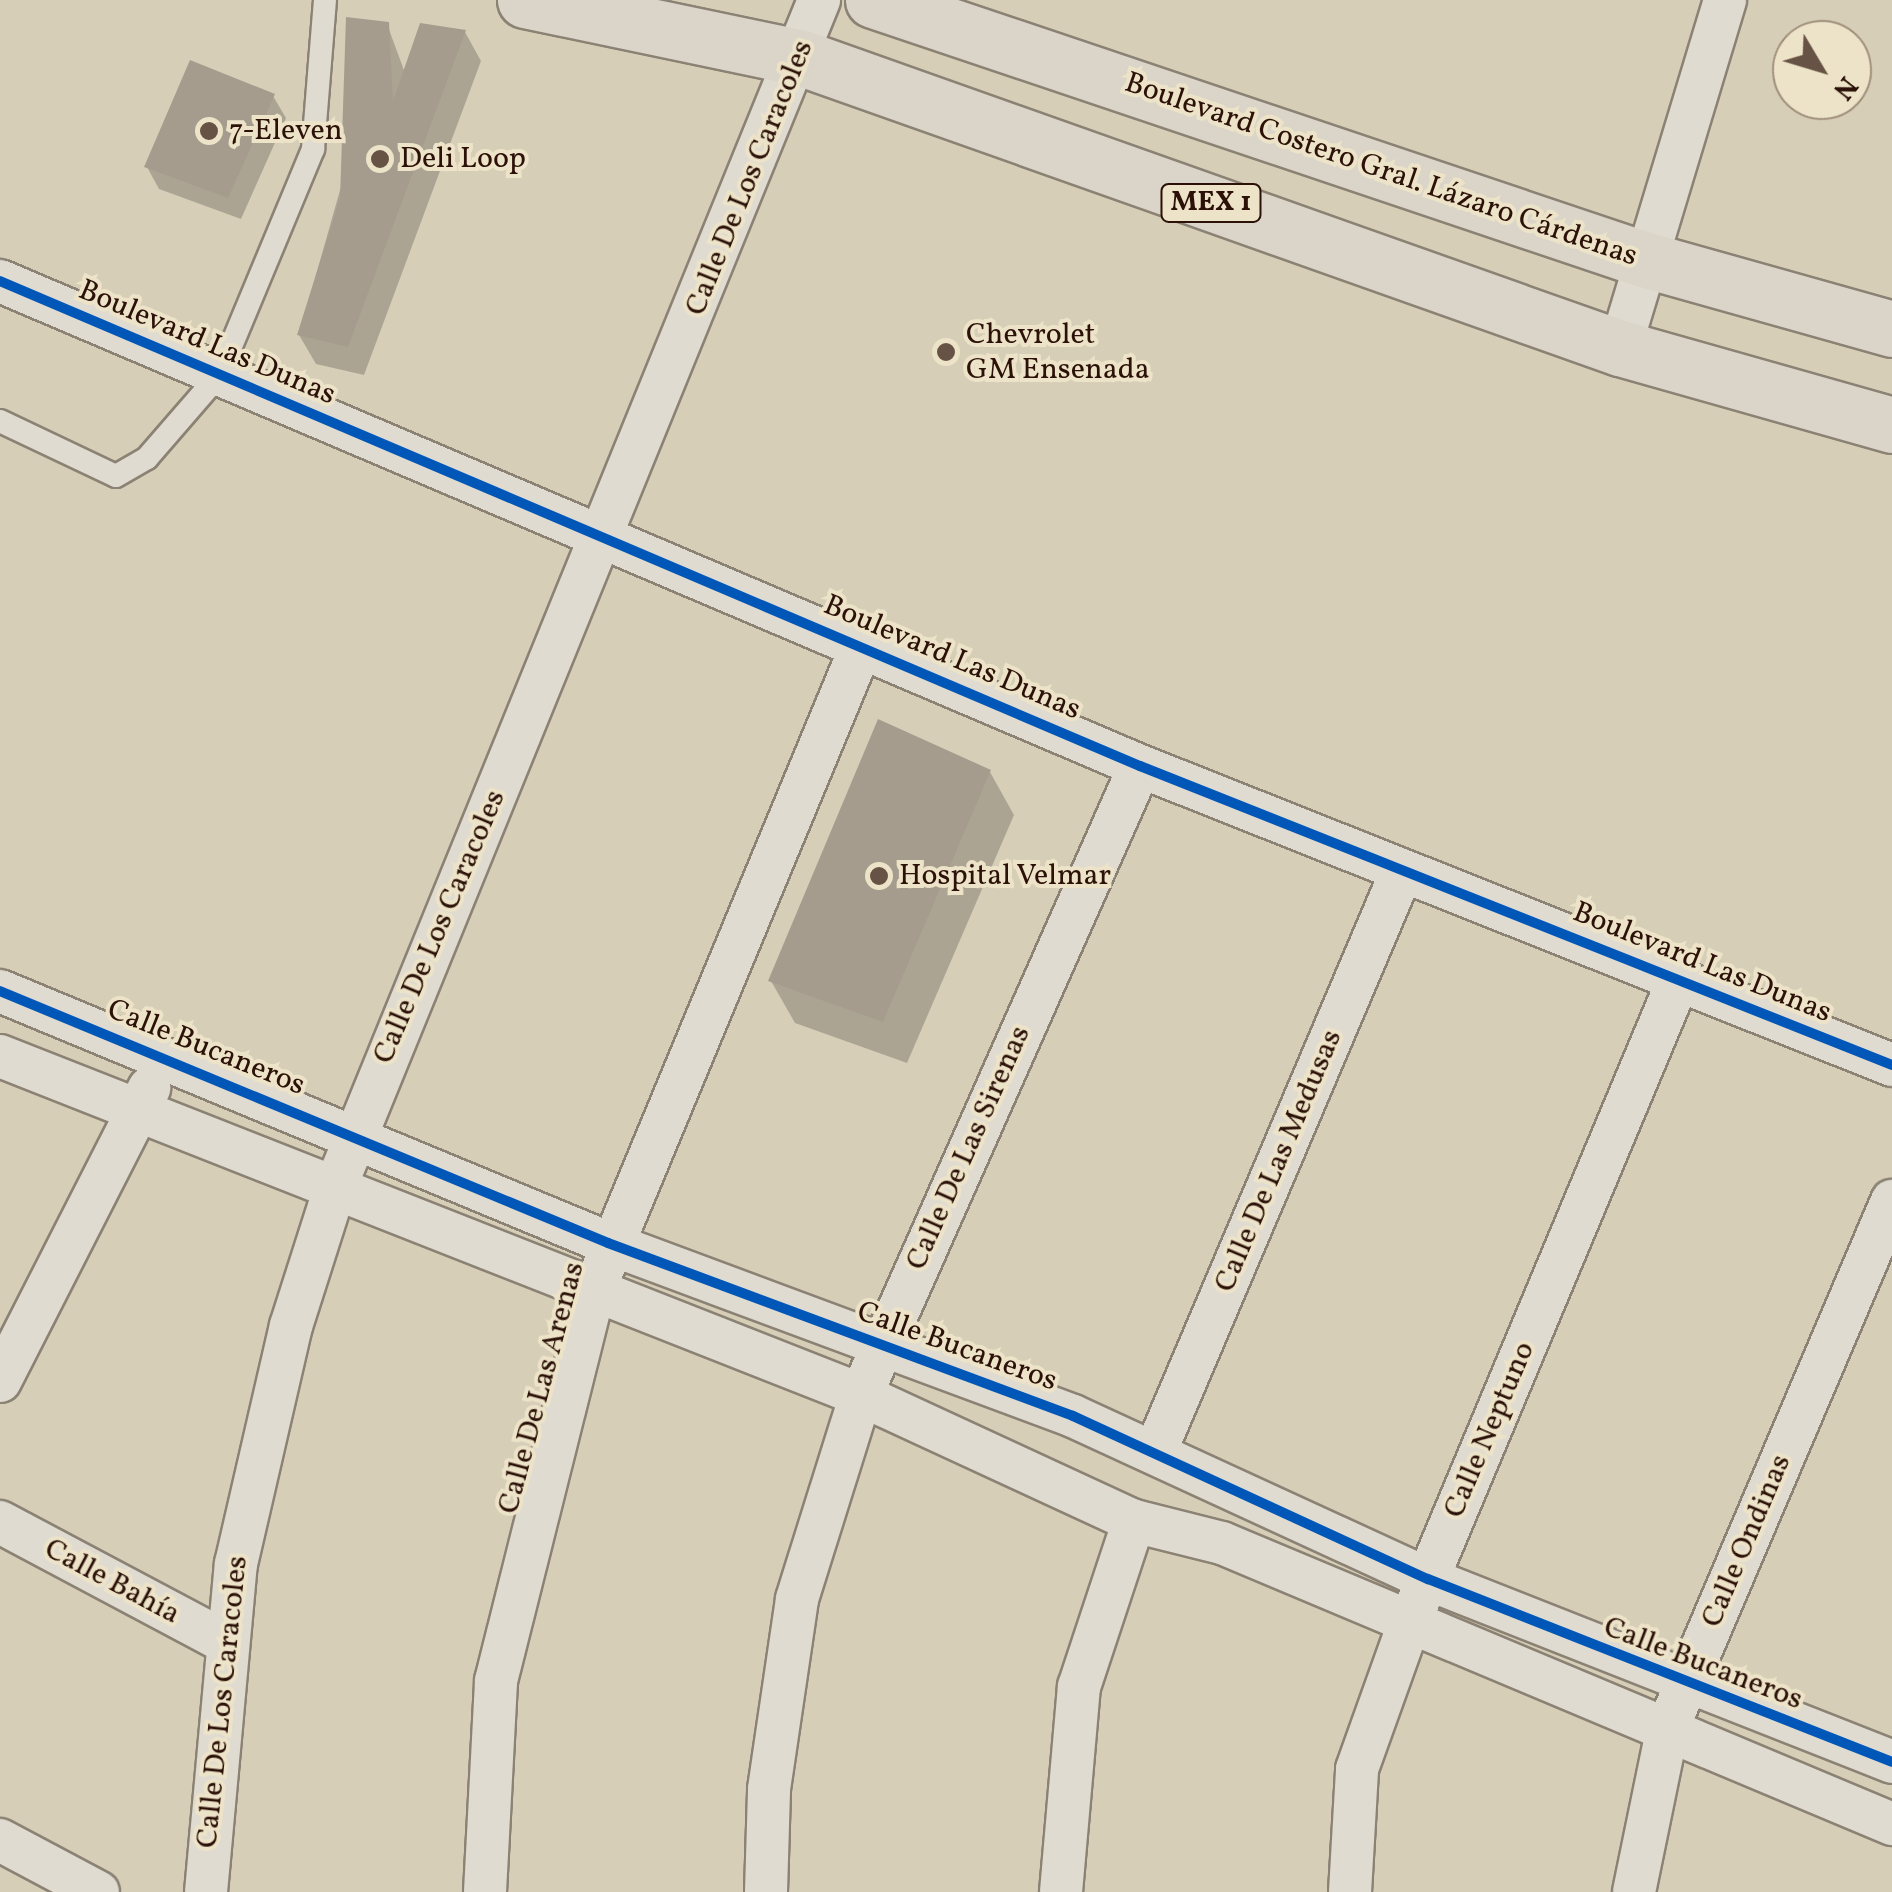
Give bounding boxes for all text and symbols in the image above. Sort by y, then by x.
north arrow [1772,20,1872,120]
street label: Calle De Los Caracoles [678,35,822,321]
street label: Boulevard Costero Gral. Lázaro Cárdenas [1120,65,1642,275]
text: N [1823,68,1866,108]
place label: 7-Eleven [229,113,343,149]
marker: 7-Eleven [198,120,220,142]
place label: Deli Loop [400,141,526,177]
marker: Deli Loop [369,148,391,170]
road number: MEX 1 [1158,180,1264,226]
street label: Boulevard Las Dunas [73,273,341,413]
place label: Chevrolet GM Ensenada [966,317,1150,388]
marker: Chevrolet GM Ensenada [935,341,957,363]
street label: Boulevard Las Dunas [818,588,1086,728]
street label: Calle De Los Caracoles [366,785,514,1069]
place label: Hospital Velmar [899,858,1112,894]
marker: Hospital Velmar [868,865,890,887]
street label: Boulevard Las Dunas [1567,895,1837,1031]
street label: Calle Bucaneros [102,992,310,1104]
street label: Calle De Las Sirenas [899,1020,1039,1276]
street label: Calle De Las Medusas [1207,1024,1351,1298]
street label: Calle De Las Arenas [491,1258,593,1518]
street label: Calle Bucaneros [852,1294,1062,1400]
street label: Calle Neptuno [1437,1337,1543,1523]
street label: Calle Ondinas [1694,1449,1800,1633]
street label: Calle Bahía [38,1531,186,1633]
street label: Calle De Los Caracoles [190,1554,256,1850]
street label: Calle Bucaneros [1598,1610,1808,1718]

